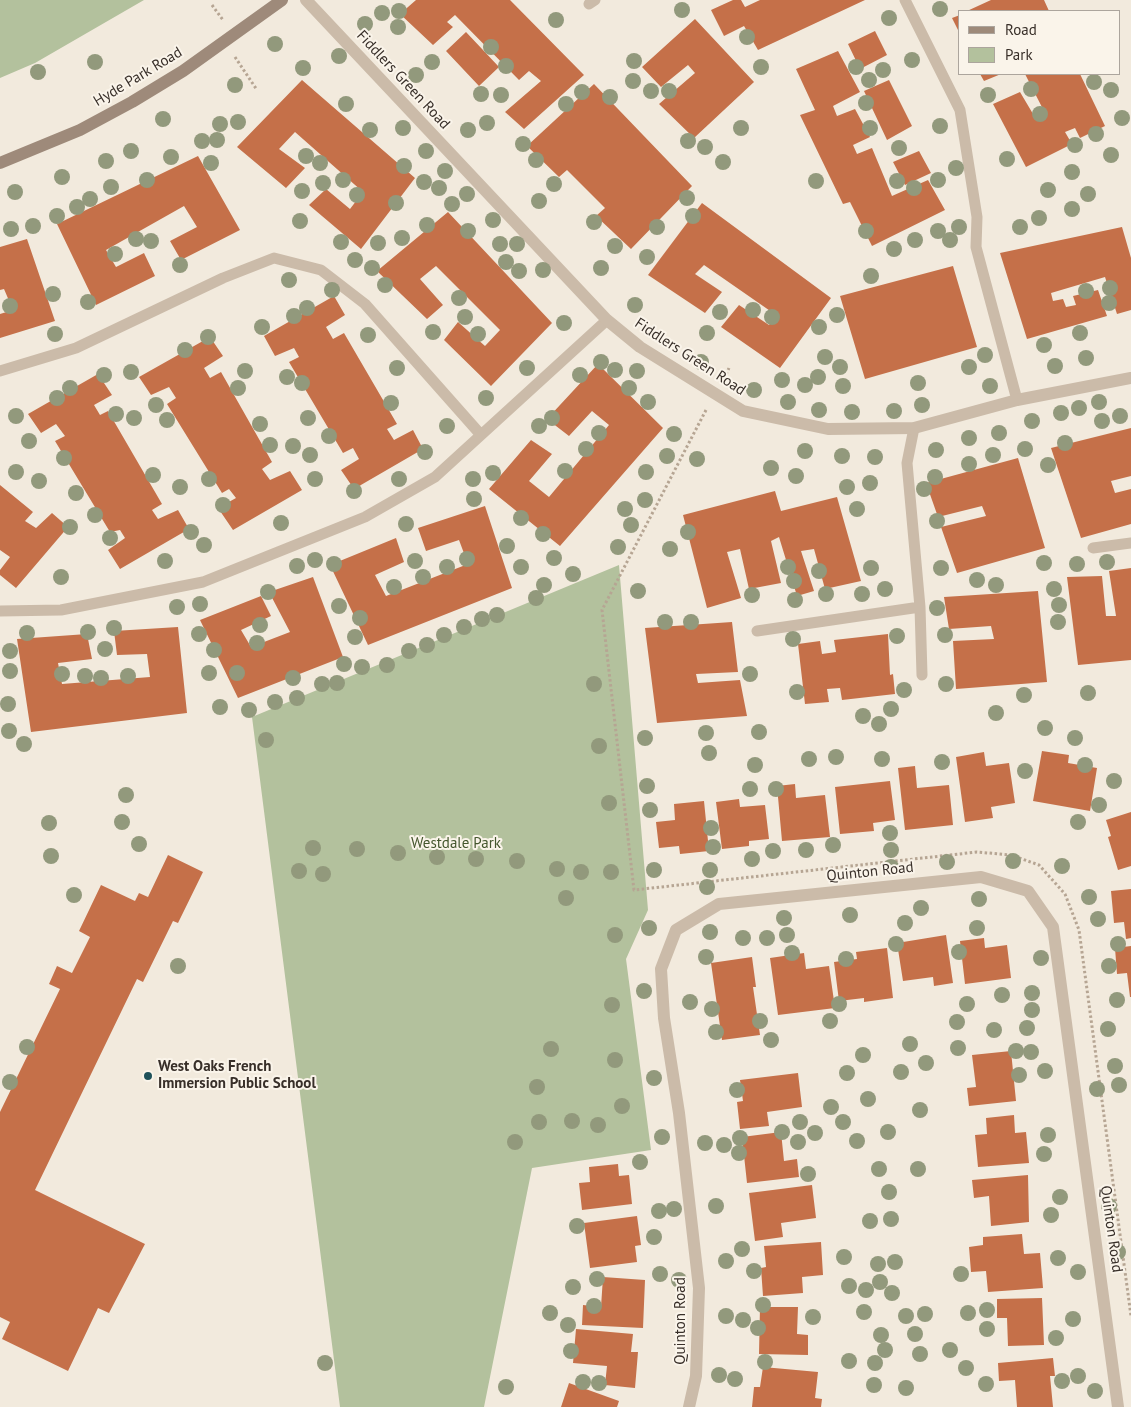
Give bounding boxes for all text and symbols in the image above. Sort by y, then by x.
legend [958,10,1121,75]
text: Road [1005,20,1037,39]
street label: Fiddlers Green Road [353,27,453,133]
street label: Hyde Park Road [90,44,186,110]
text: Park [1005,45,1033,64]
street label: Fiddlers Green Road [631,314,749,400]
park label: Westdale Park [411,835,501,853]
street label: Quinton Road [826,858,914,886]
place label: West Oaks French Immersion Public School [158,1058,316,1093]
marker: West Oaks French Immersion Public School [142,1070,154,1082]
street label: Quinton Road [1096,1184,1126,1274]
street label: Quinton Road [672,1277,690,1365]

